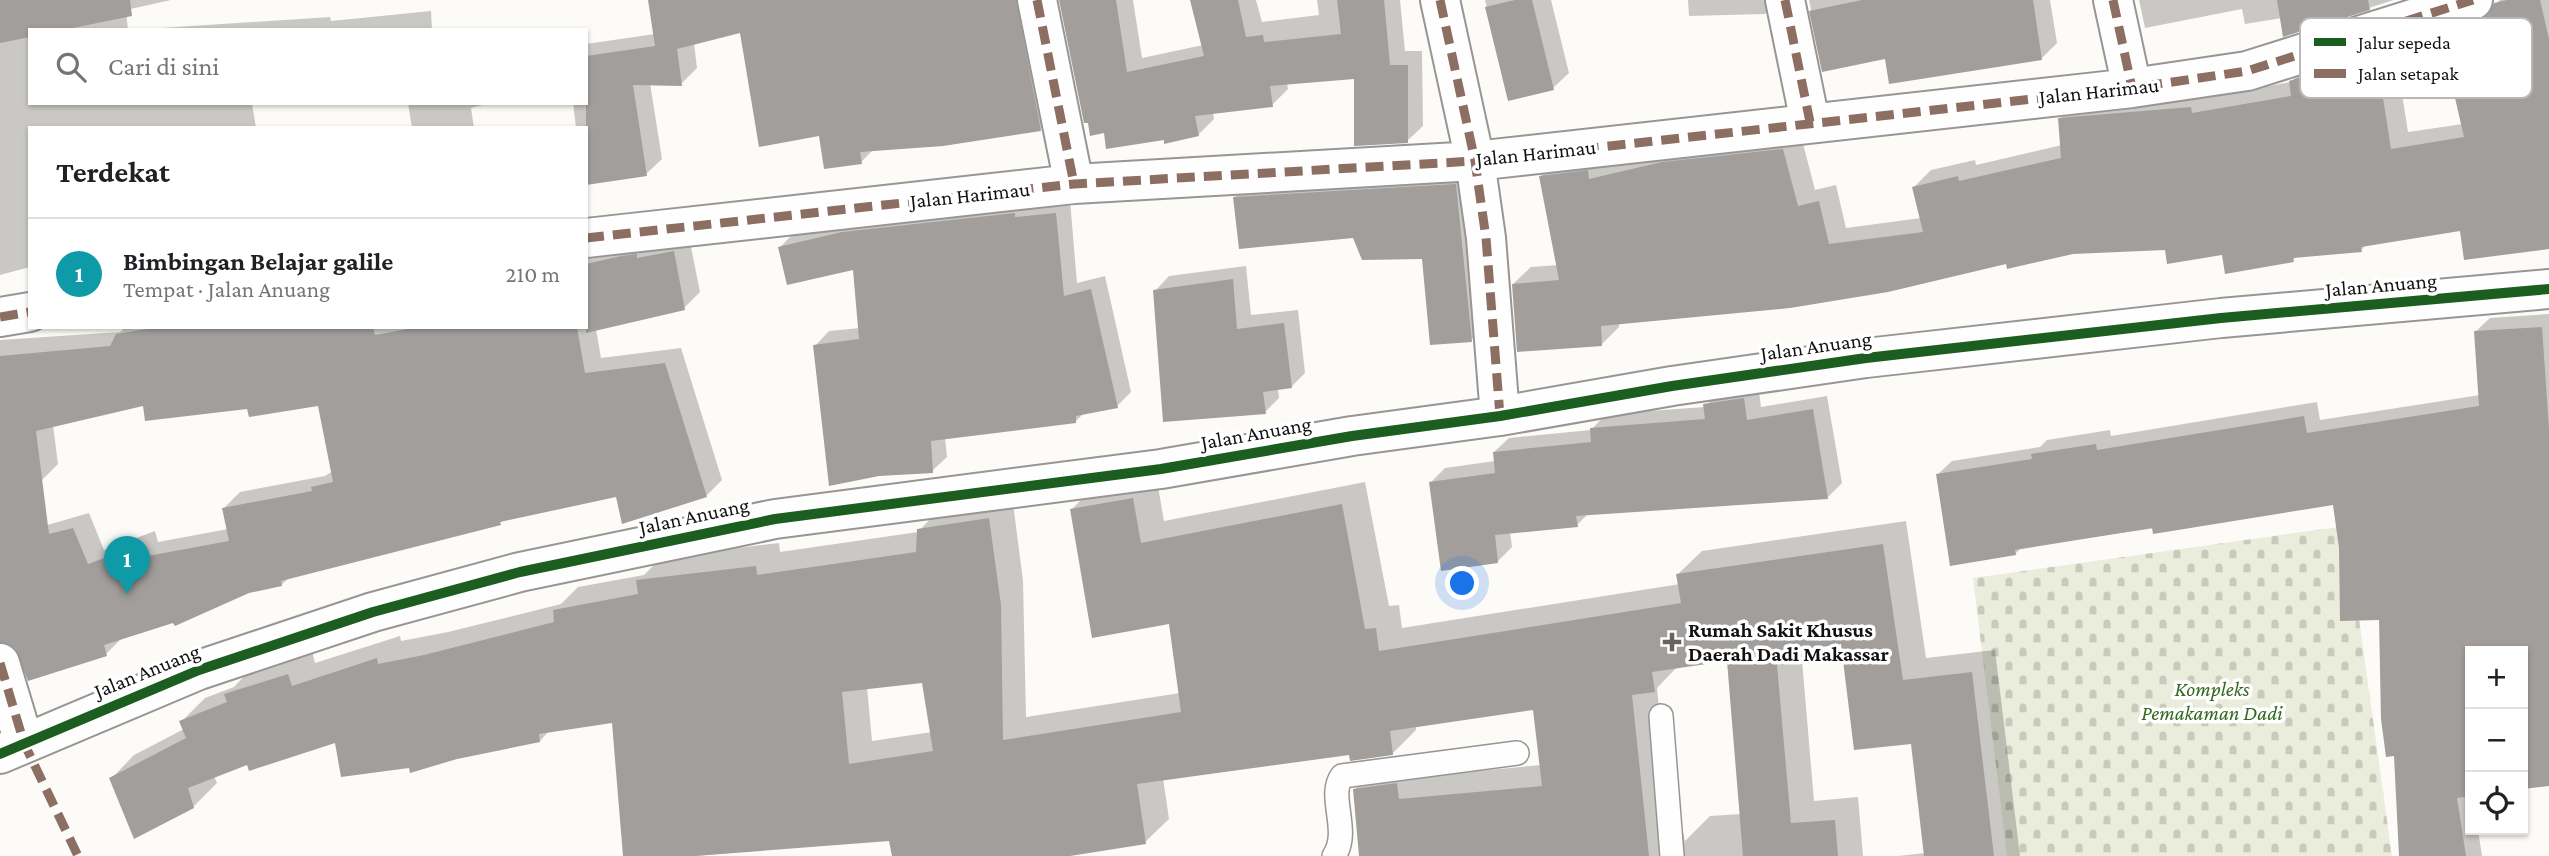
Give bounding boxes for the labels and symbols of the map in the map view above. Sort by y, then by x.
legend [2300,18,2532,98]
text: Jalur sepeda [2356,32,2451,53]
text: Jalan setapak [2356,63,2460,84]
street label: Jalan Harimau [2036,73,2160,109]
street label: Jalan Harimau [1473,135,1597,171]
street label: Jalan Harimau [907,177,1031,213]
street label: Jalan Anuang [2322,268,2438,302]
street label: Jalan Anuang [1757,326,1873,366]
street label: Jalan Anuang [1197,411,1313,455]
street label: Jalan Anuang [635,493,751,540]
pin: 1 [104,536,150,594]
your location [1445,566,1479,600]
place label: Rumah Sakit Khusus Daerah Dadi Makassar [1688,618,1890,666]
marker: Rumah Sakit Khusus Daerah Dadi Makassar [1662,632,1682,652]
street label: Jalan Anuang [89,639,203,704]
park label: Kompleks Pemakaman Dadi [2141,677,2283,725]

